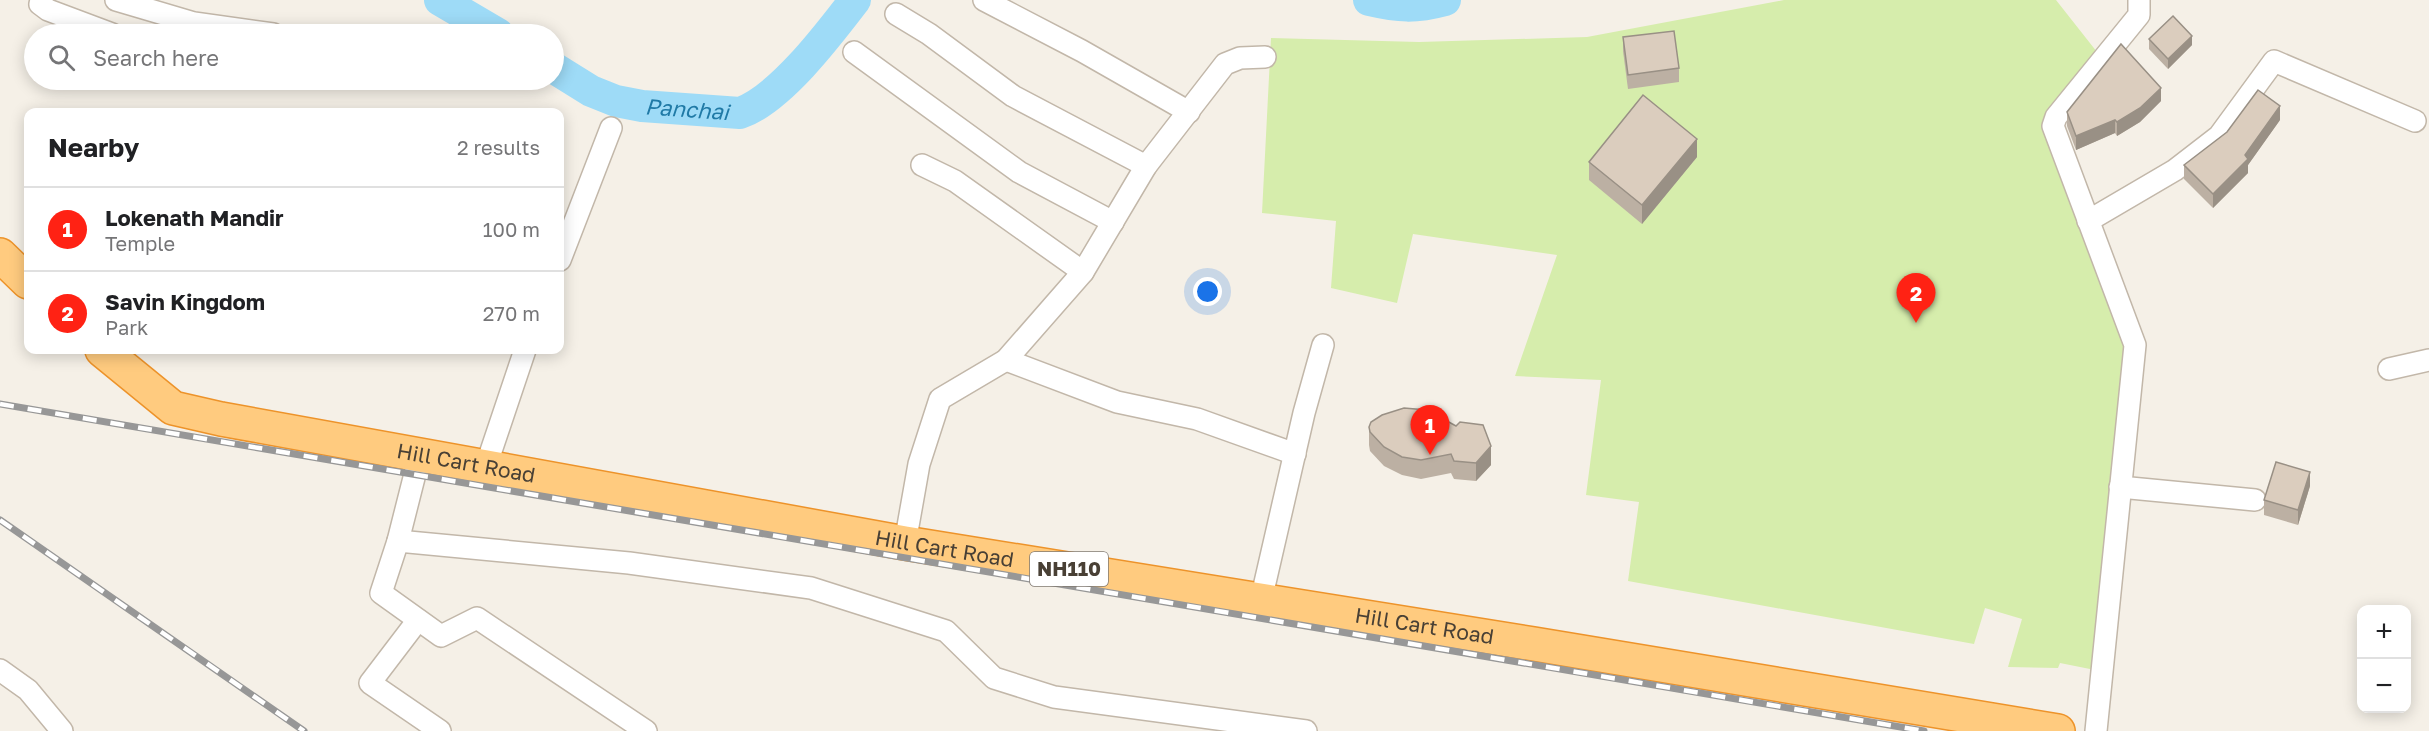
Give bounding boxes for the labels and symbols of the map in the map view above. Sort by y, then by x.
water label: Panchai [644,92,733,125]
pin: 2 [1896,274,1936,323]
your location [1193,277,1222,306]
pin: 1 [1410,406,1450,455]
street label: Hill Cart Road [395,437,538,488]
street label: Hill Cart Road [873,524,1016,572]
road number: NH110 [1030,552,1108,586]
street label: Hill Cart Road [1353,601,1496,649]

